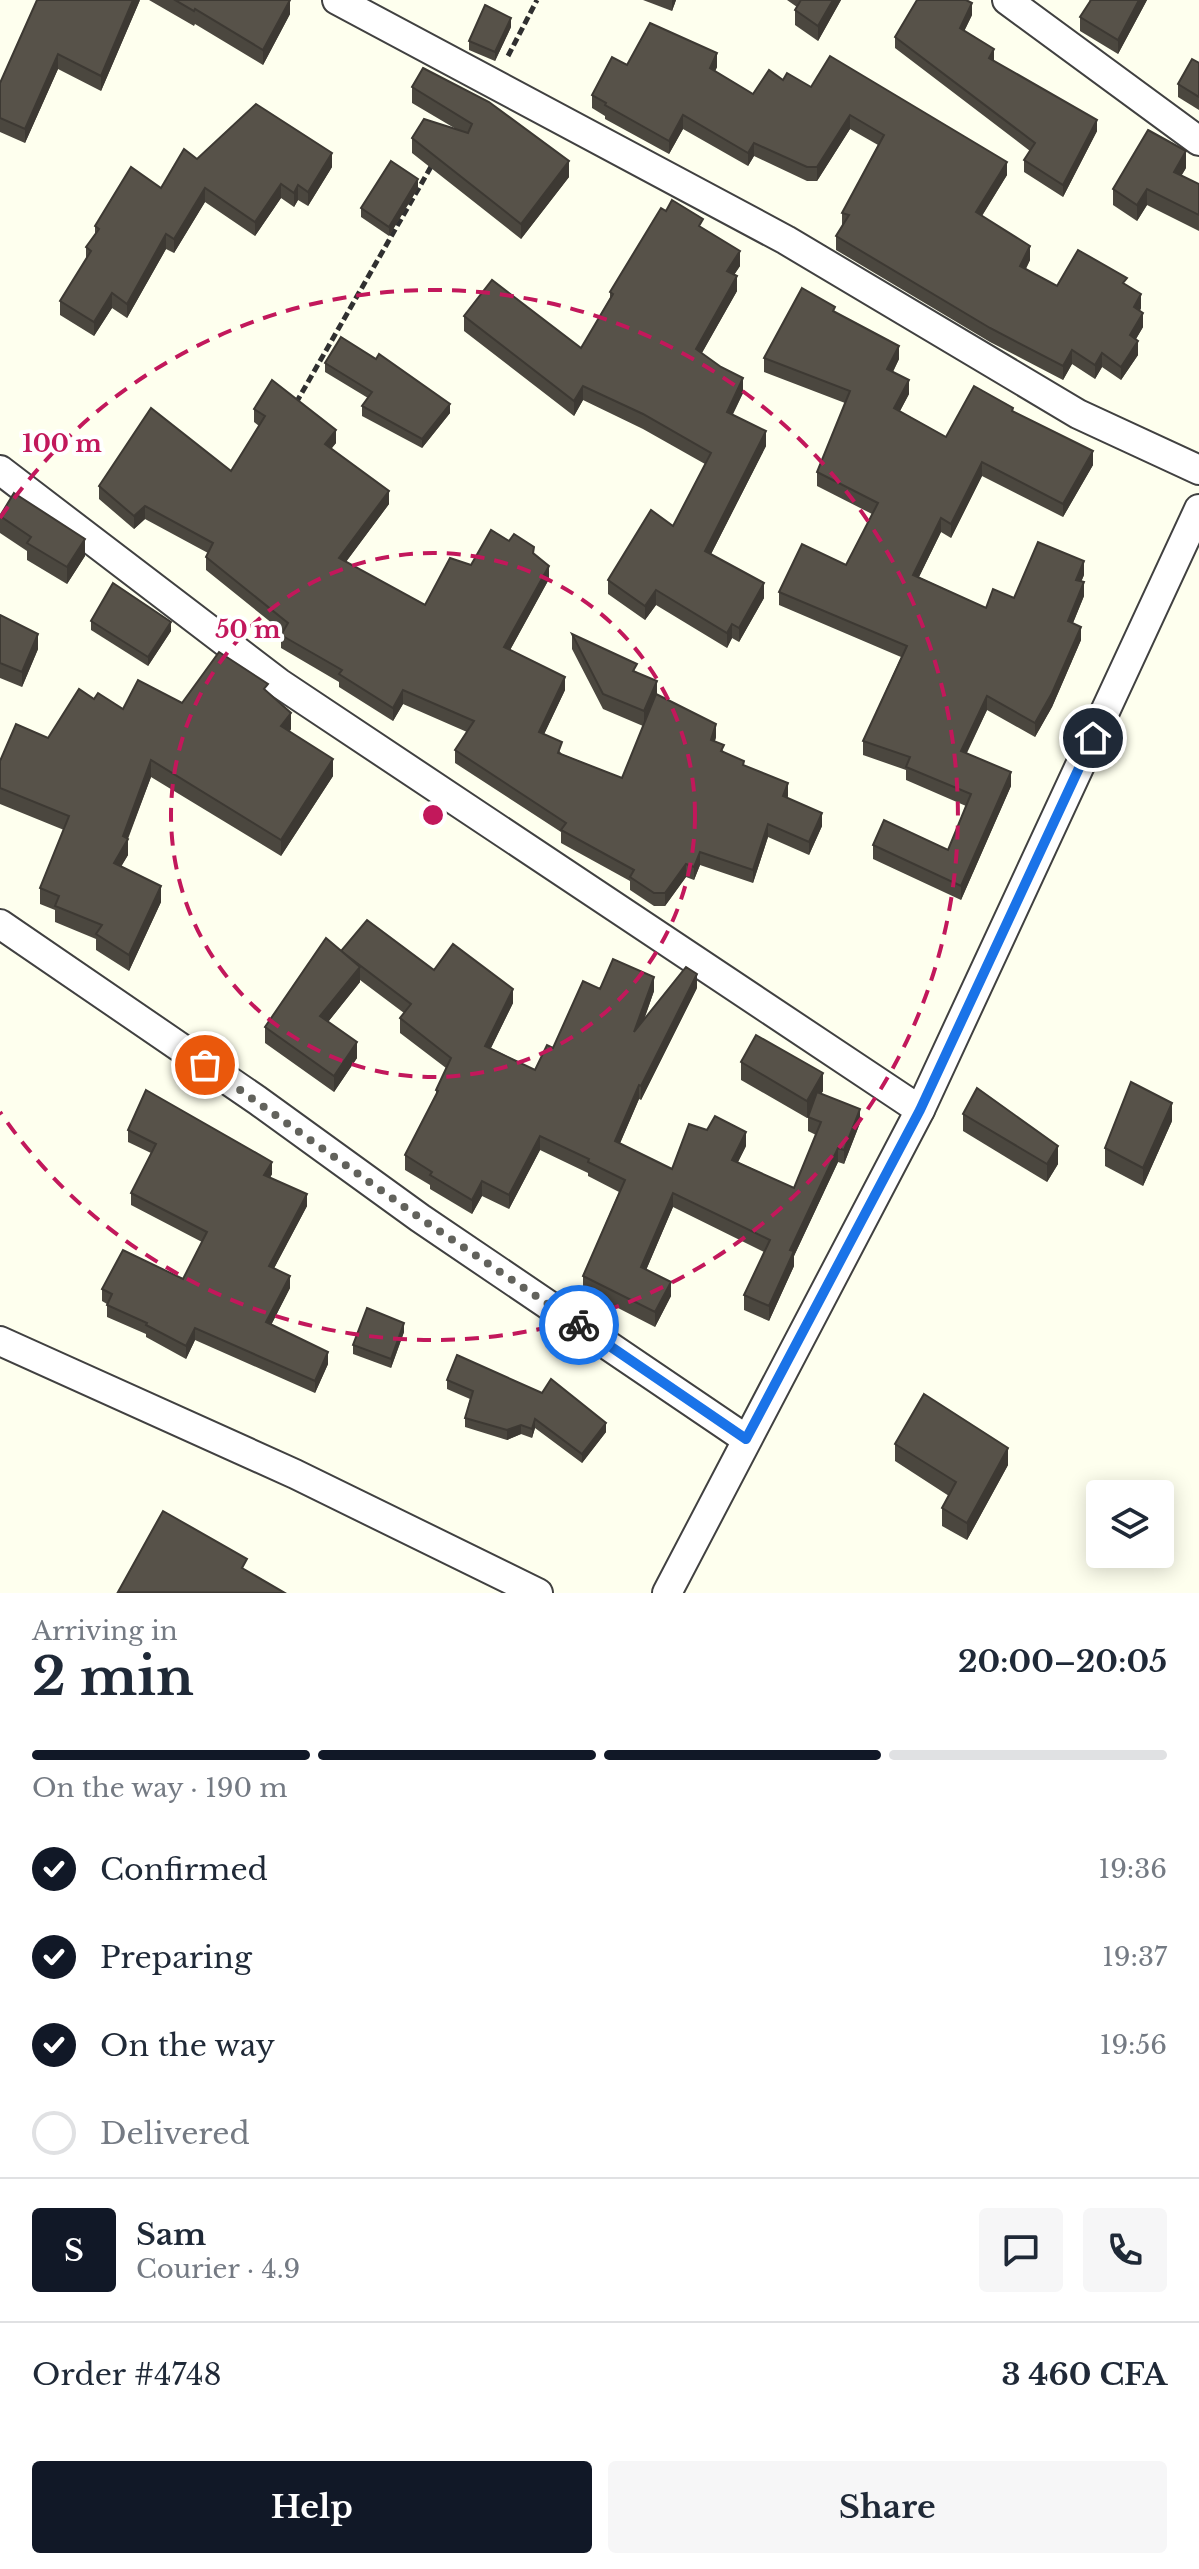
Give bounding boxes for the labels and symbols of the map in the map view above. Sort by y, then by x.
text: 100 m [22,429,102,458]
text: 50 m [215,615,281,644]
pin [1059,704,1127,772]
centre of rings [419,801,447,829]
pin [171,1031,239,1099]
courier [539,1285,619,1365]

